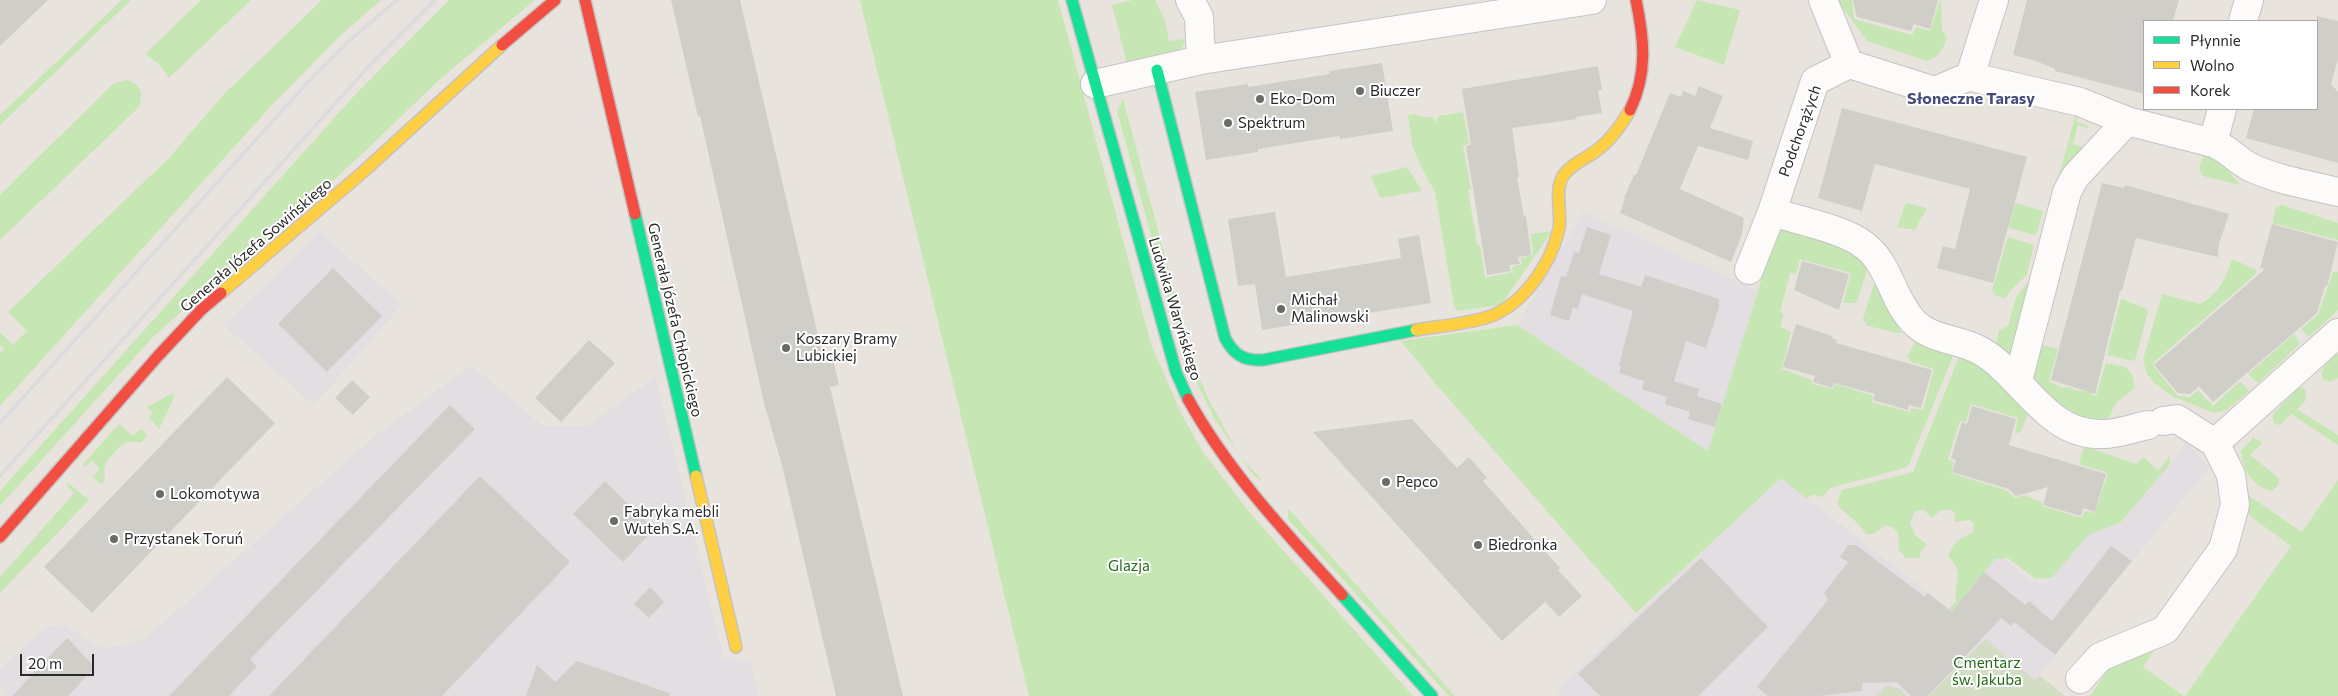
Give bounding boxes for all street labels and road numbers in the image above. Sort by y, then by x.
street label: Podchorążych [1775,83,1825,179]
street label: Generała Józefa Sowińskiego [177,174,335,316]
street label: Generała Józefa Chłopickiego [644,221,706,419]
street label: Ludwika Waryńskiego [1145,235,1205,383]

